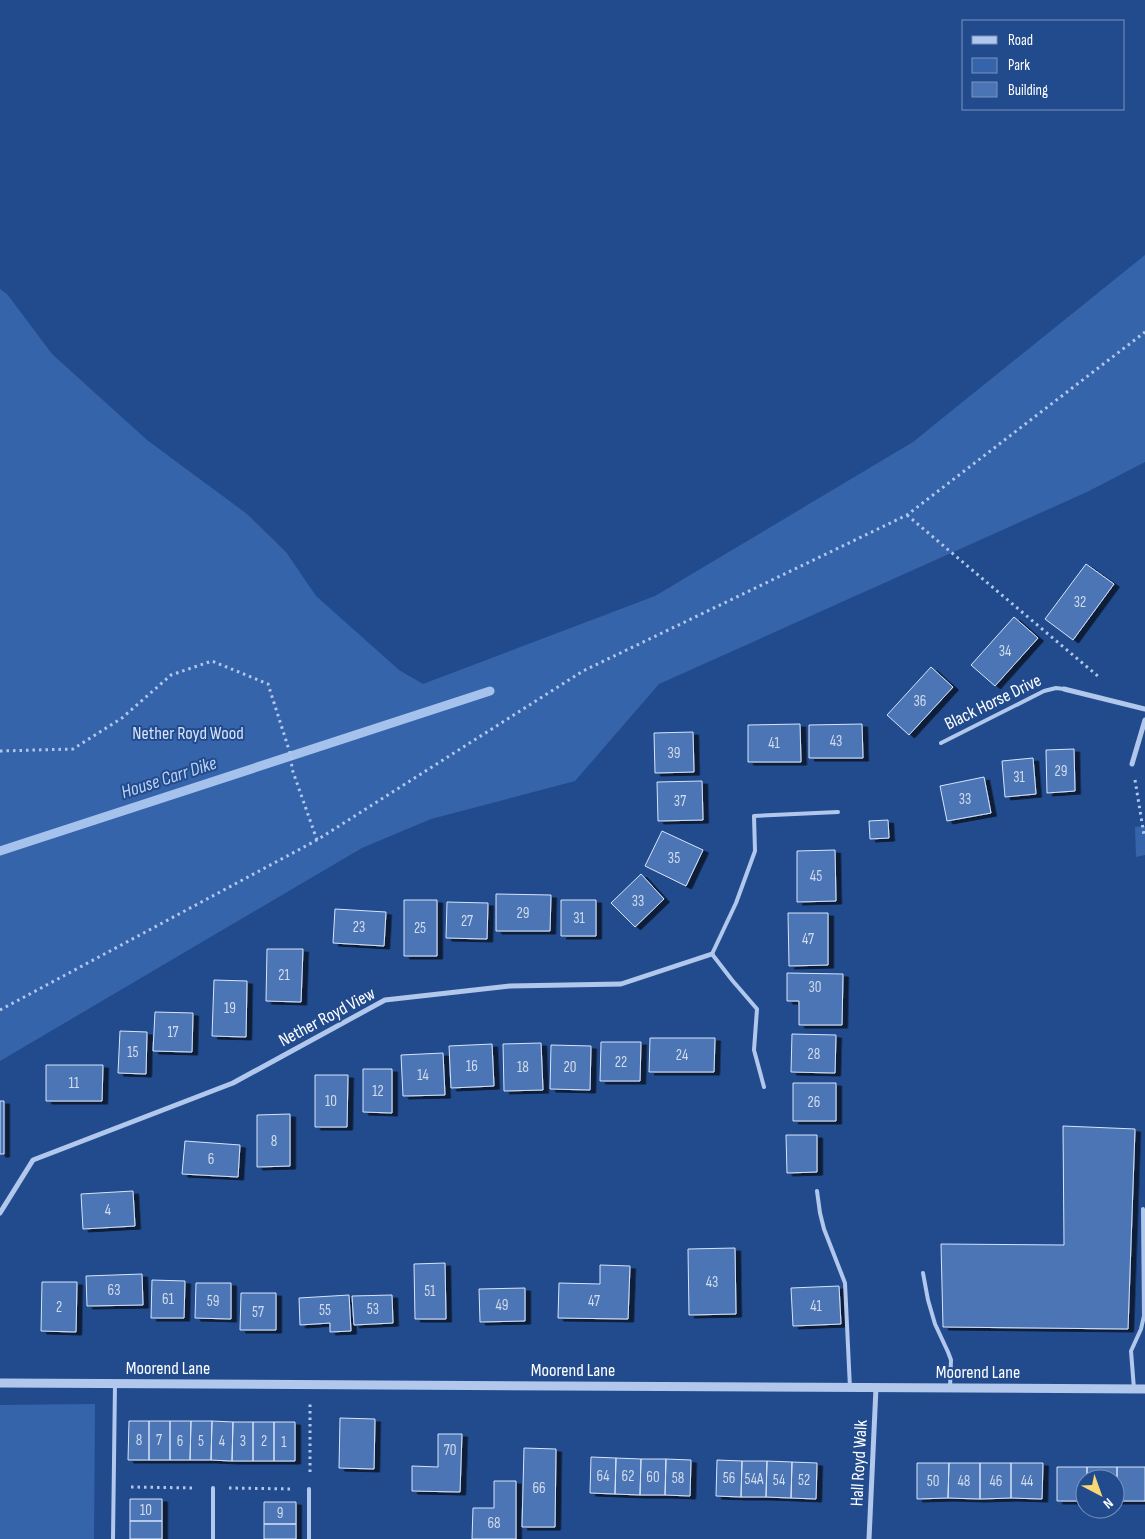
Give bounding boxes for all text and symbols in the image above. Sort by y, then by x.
legend [962,20,1125,110]
text: Road [1008,31,1033,50]
text: Park [1008,56,1030,75]
text: Building [1008,81,1048,100]
house number: 32 [1074,593,1086,612]
house number: 34 [999,642,1011,661]
street label: Black Horse Drive [941,670,1045,734]
house number: 36 [914,692,926,711]
park label: Nether Royd Wood [132,723,244,744]
house number: 43 [830,732,842,751]
house number: 41 [768,734,781,753]
house number: 39 [668,744,680,763]
water label: House Carr Dike [118,752,220,804]
house number: 29 [1055,762,1067,781]
house number: 31 [1013,768,1026,787]
house number: 33 [959,790,971,809]
house number: 37 [674,792,686,811]
house number: 35 [668,849,680,868]
house number: 45 [810,867,822,886]
house number: 33 [632,892,644,911]
house number: 29 [517,904,529,923]
house number: 31 [573,909,586,928]
house number: 27 [461,912,473,931]
house number: 23 [353,918,365,937]
house number: 25 [414,919,426,938]
house number: 47 [802,930,814,949]
house number: 21 [278,966,290,985]
house number: 30 [809,978,821,997]
street label: Nether Royd View [275,983,379,1051]
house number: 19 [224,999,236,1018]
house number: 17 [167,1023,179,1042]
house number: 15 [127,1043,139,1062]
house number: 28 [808,1045,820,1064]
house number: 24 [676,1046,688,1065]
house number: 22 [615,1053,627,1072]
house number: 16 [466,1057,478,1076]
house number: 18 [517,1058,529,1077]
house number: 20 [564,1058,576,1077]
house number: 14 [417,1066,429,1085]
house number: 11 [69,1074,80,1093]
house number: 12 [372,1082,384,1101]
house number: 10 [325,1092,337,1111]
house number: 26 [808,1093,820,1112]
house number: 8 [271,1132,277,1151]
house number: 6 [208,1150,214,1169]
house number: 4 [105,1201,111,1220]
house number: 43 [706,1273,718,1292]
house number: 63 [108,1281,120,1300]
house number: 51 [424,1282,436,1301]
house number: 61 [162,1290,175,1309]
house number: 59 [207,1292,219,1311]
house number: 47 [588,1292,600,1311]
house number: 49 [496,1296,508,1315]
house number: 41 [810,1297,823,1316]
house number: 2 [56,1298,62,1317]
house number: 53 [367,1300,379,1319]
house number: 55 [319,1301,331,1320]
house number: 57 [252,1303,264,1322]
street label: Moorend Lane [126,1358,210,1379]
street label: Moorend Lane [531,1360,615,1381]
street label: Moorend Lane [936,1362,1020,1383]
street label: Hall Royd Walk [846,1419,872,1507]
house number: 8 [136,1431,142,1450]
house number: 7 [156,1431,162,1450]
house number: 6 [177,1432,183,1451]
house number: 5 [198,1432,204,1451]
house number: 4 [219,1432,225,1451]
house number: 3 [240,1432,246,1451]
house number: 2 [261,1432,267,1451]
house number: 1 [281,1433,287,1452]
house number: 70 [444,1441,456,1460]
house number: 64 [596,1467,610,1486]
house number: 62 [622,1467,634,1486]
house number: 60 [646,1468,660,1487]
house number: 58 [672,1469,684,1488]
house number: 56 [723,1469,735,1488]
north arrow [1075,1469,1125,1519]
house number: 54A [745,1470,764,1489]
house number: 54 [773,1471,785,1490]
house number: 52 [798,1471,810,1490]
house number: 50 [927,1472,939,1491]
house number: 48 [958,1472,970,1491]
house number: 46 [990,1472,1002,1491]
house number: 44 [1021,1472,1033,1491]
house number: 66 [532,1479,546,1498]
text: N [1100,1495,1117,1512]
house number: 10 [140,1501,152,1520]
house number: 9 [277,1504,283,1523]
house number: 68 [487,1514,501,1533]

